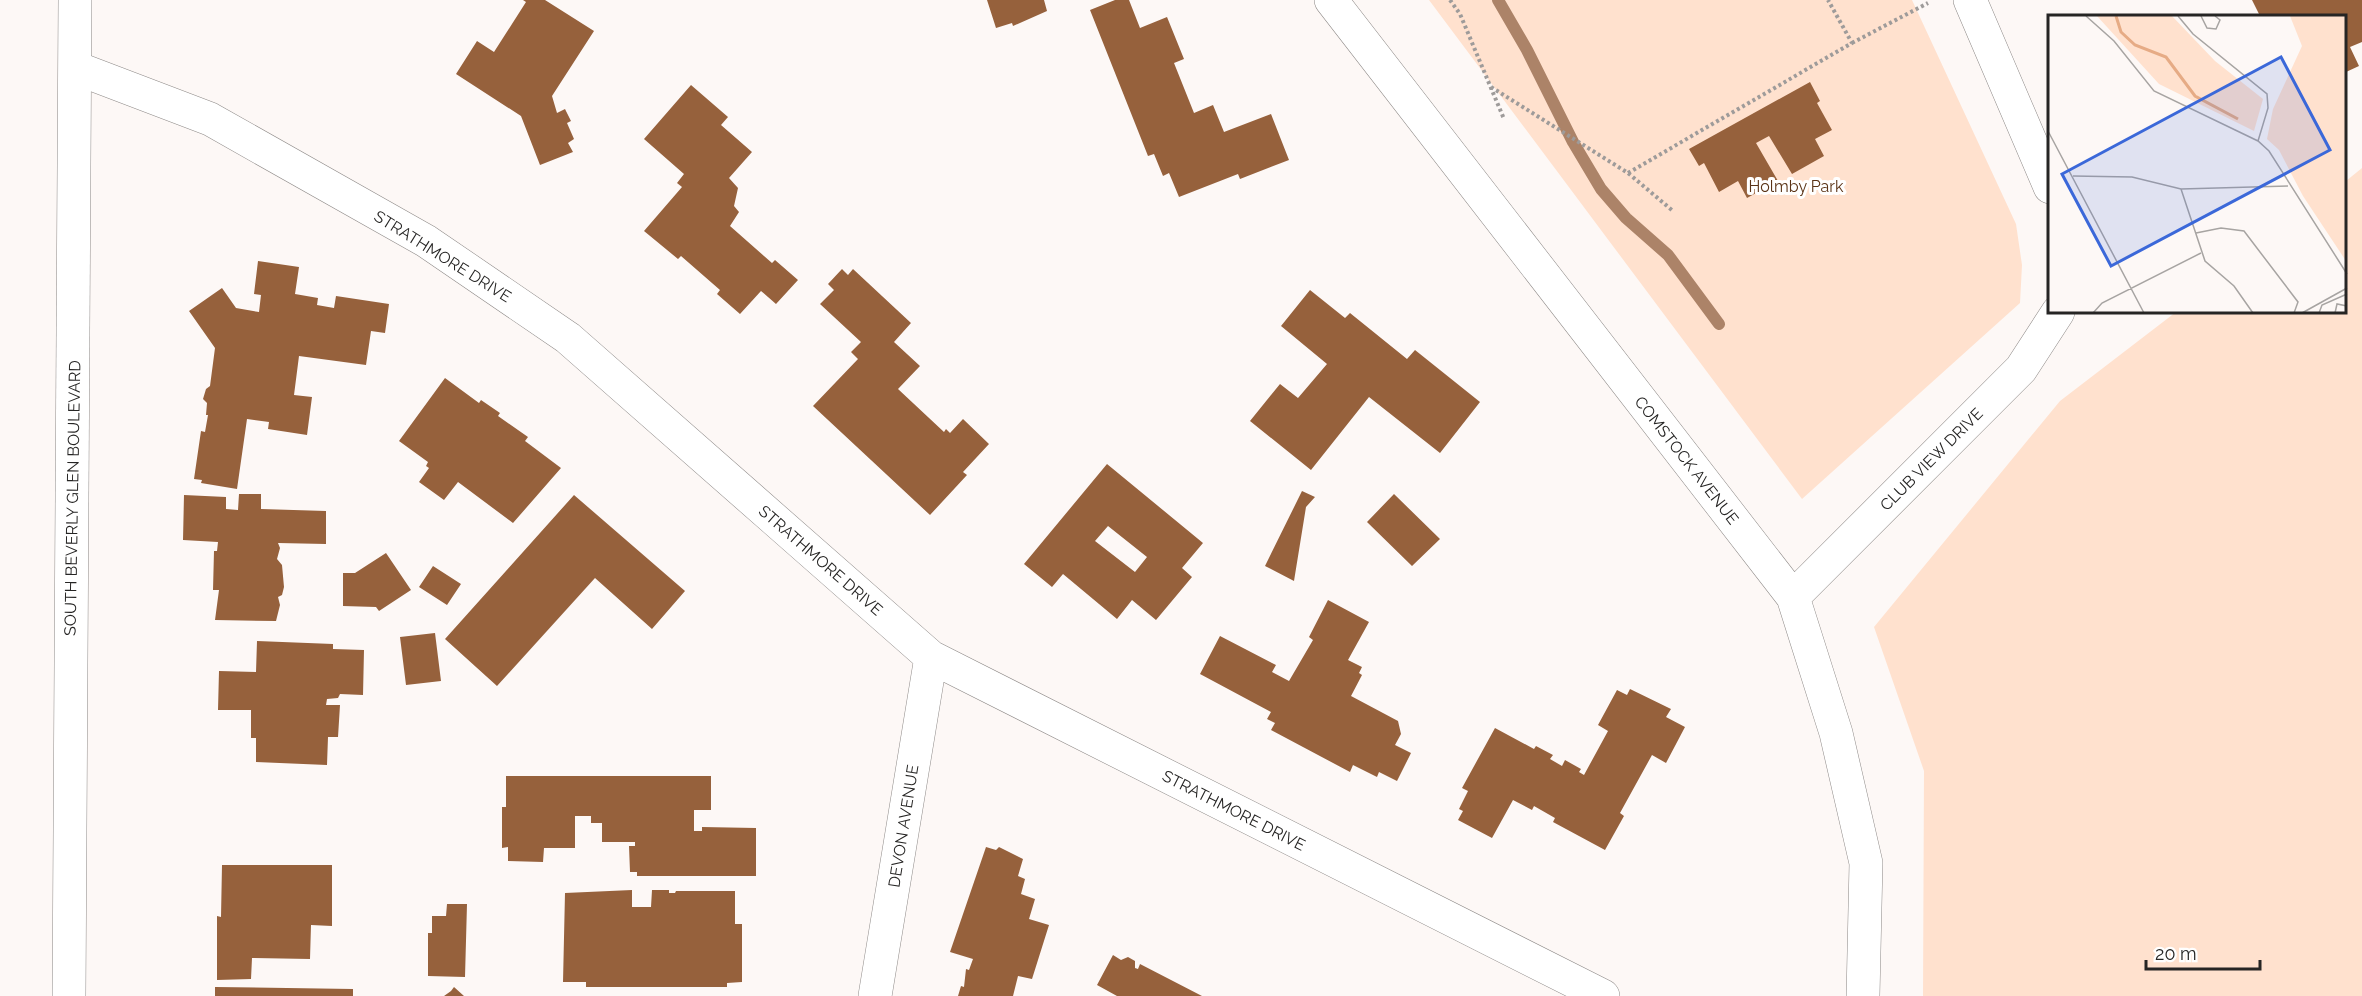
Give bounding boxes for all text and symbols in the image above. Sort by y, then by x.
inset map [2048,15,2347,314]
park label: Holmby Park [1749,177,1844,196]
street label: STRATHMORE DRIVE [371,207,515,306]
street label: SOUTH BEVERLY GLEN BOULEVARD [61,360,84,636]
street label: COMSTOCK AVENUE [1631,392,1743,528]
street label: CLUB VIEW DRIVE [1876,404,1987,515]
street label: STRATHMORE DRIVE [755,501,887,620]
street label: DEVON AVENUE [884,763,923,889]
street label: STRATHMORE DRIVE [1159,766,1309,855]
scale bar [2146,933,2260,971]
text: 20 m [2155,943,2197,964]

